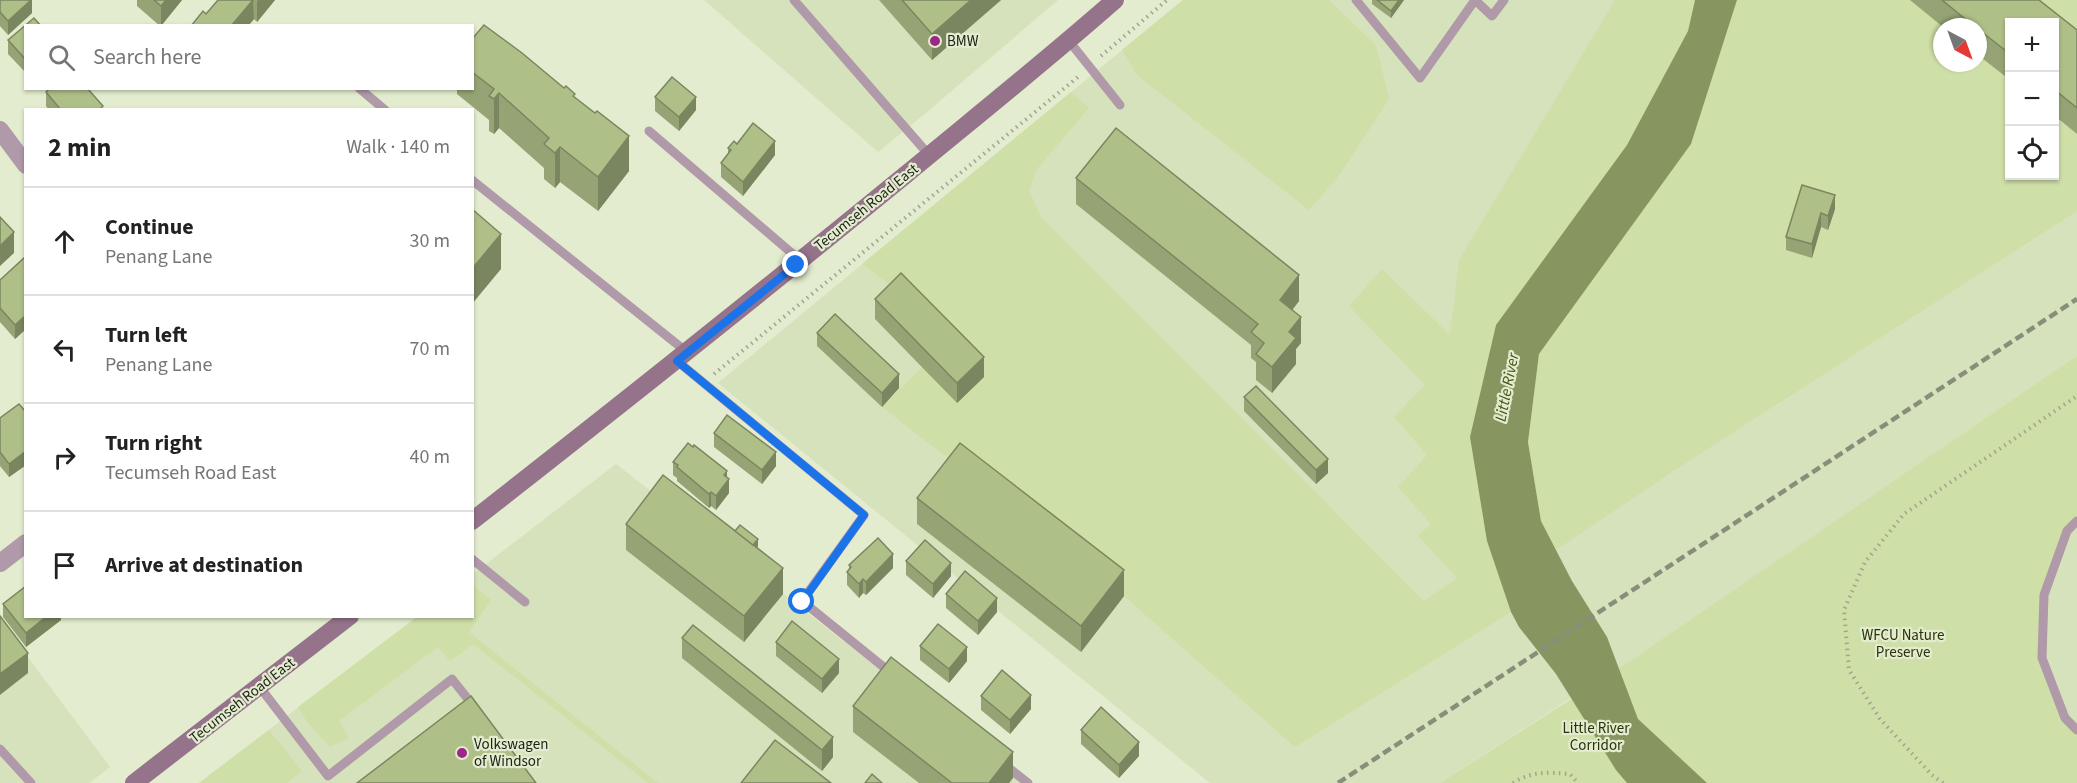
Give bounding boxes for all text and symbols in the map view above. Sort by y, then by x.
north arrow [1933,18,1987,72]
map controls [2005,18,2059,180]
button: + [2005,18,2059,72]
search box [24,24,474,90]
place label: BMW [947,31,979,52]
marker: BMW [928,34,942,48]
icon: search [45,41,78,74]
text: Search here [93,41,201,73]
button: − [2005,72,2059,126]
button: locate [2005,126,2059,180]
text: 2 min [48,129,111,166]
text: Walk · 140 m [346,133,450,161]
street label: Tecumseh Road East [810,159,923,256]
text: Continue [105,211,194,243]
icon: ahead [48,225,81,258]
text: 30 m [410,227,450,255]
text: Penang Lane [105,243,212,271]
route end [782,251,808,277]
text: Turn left [105,319,187,351]
icon: left [48,333,81,366]
text: 70 m [410,335,450,363]
water label: Little River [1490,350,1525,423]
text: Penang Lane [105,351,212,379]
text: Turn right [105,427,202,459]
icon: right [48,441,81,474]
text: 40 m [410,443,450,471]
text: Tecumseh Road East [105,459,276,487]
icon: arrive [48,549,81,582]
text: Arrive at destination [105,549,303,581]
route start [788,588,814,614]
park label: WFCU Nature Preserve [1862,625,1944,663]
street label: Tecumseh Road East [185,653,299,748]
park label: Little River Corridor [1563,718,1630,756]
place label: Volkswagen of Windsor [474,734,548,772]
marker: Volkswagen of Windsor [455,746,469,760]

